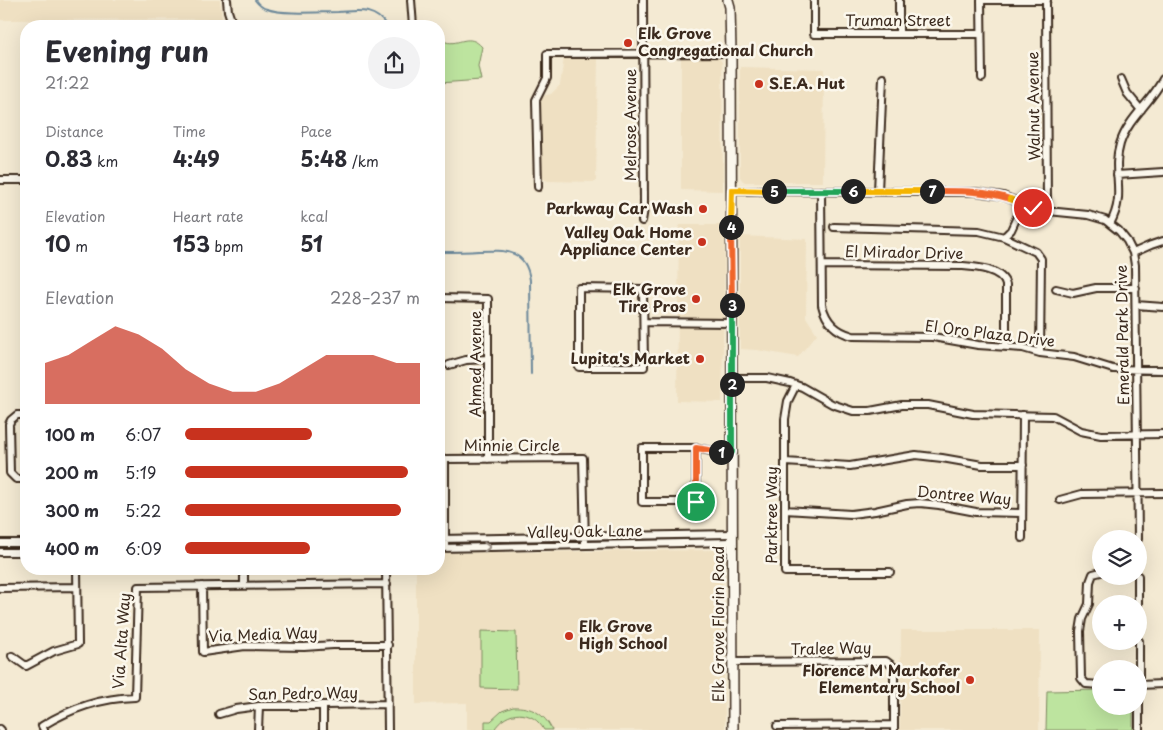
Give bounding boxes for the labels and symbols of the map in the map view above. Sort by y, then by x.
street label: Truman Street [845,8,951,31]
place label: Elk Grove Congregational Church [638,21,813,61]
marker: Elk Grove Congregational Church [622,37,634,49]
street label: Walnut Avenue [1020,51,1045,161]
street label: Melrose Avenue [618,69,641,181]
place label: S.E.A. Hut [769,71,845,94]
marker: S.E.A. Hut [753,78,765,90]
pin: 5 [762,178,786,204]
pin: 6 [840,178,866,204]
pin: 7 [920,178,944,204]
pin [1012,187,1054,229]
place label: Parkway Car Wash [546,196,693,219]
marker: Parkway Car Wash [697,203,709,215]
pin: 4 [718,214,744,240]
place label: Valley Oak Home Appliance Center [560,220,692,260]
marker: Valley Oak Home Appliance Center [696,236,708,248]
street label: El Mirador Drive [845,239,964,264]
street label: Emerald Park Drive [1109,265,1134,405]
place label: Elk Grove Tire Pros [613,277,686,317]
pin: 3 [720,292,744,318]
marker: Elk Grove Tire Pros [690,293,702,305]
street label: Ahmed Avenue [463,311,486,417]
street label: El Oro Plaza Drive [924,313,1056,352]
place label: Lupita's Market [570,346,690,369]
marker: Lupita's Market [694,353,706,365]
pin: 2 [720,372,744,396]
street label: Minnie Circle [464,433,560,456]
pin: 1 [708,440,734,464]
street label: Parktree Way [759,466,782,564]
street label: Dontree Way [916,479,1012,510]
pin [675,481,717,523]
street label: Valley Oak Lane [527,518,643,543]
one-way arrow [484,541,492,552]
street label: Elk Grove Florin Road [706,546,729,702]
street label: Via Alta Way [106,592,135,690]
place label: Elk Grove High School [579,614,668,654]
street label: Via Media Way [208,620,318,647]
marker: Elk Grove High School [563,630,575,642]
street label: Tralee Way [790,635,872,660]
place label: Florence M Markofer Elementary School [802,658,961,698]
marker: Florence M Markofer Elementary School [964,674,976,686]
street label: San Pedro Way [248,680,358,705]

